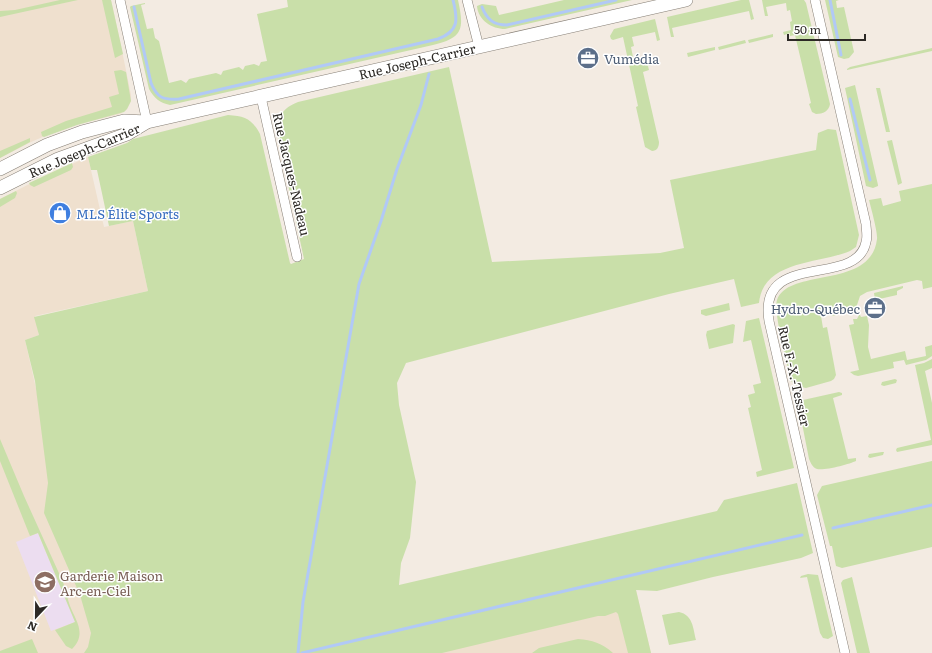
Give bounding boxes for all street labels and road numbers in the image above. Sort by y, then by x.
street label: Rue Joseph-Carrier [357,38,478,84]
street label: Rue Jacques-Nadeau [269,110,315,238]
street label: Rue Joseph-Carrier [25,118,143,182]
street label: Rue F.-X.-Tessier [774,324,816,429]

